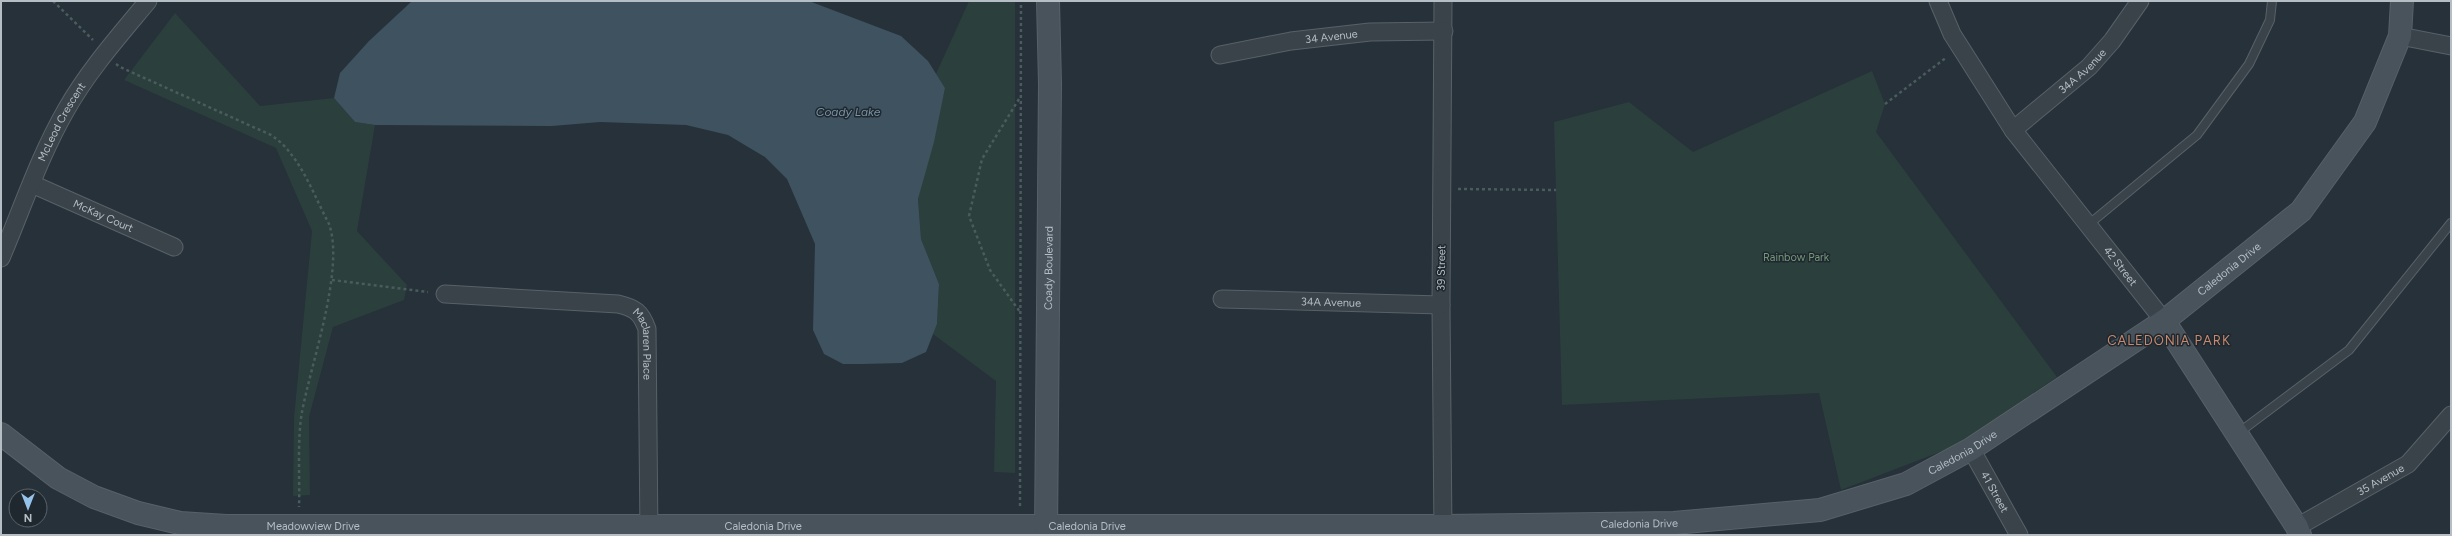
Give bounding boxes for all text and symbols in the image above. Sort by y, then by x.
street label: 34 Avenue [1304,27,1358,46]
street label: 34A Avenue [2056,46,2109,97]
street label: McLeod Crescent [35,80,88,164]
water label: Coady Lake [816,105,881,119]
street label: McKay Court [71,197,135,235]
street label: Coady Boulevard [1042,226,1056,310]
street label: Caledonia Drive [2195,240,2264,298]
street label: 42 Street [2101,244,2140,289]
street label: 39 Street [1435,245,1448,291]
park label: Rainbow Park [1763,251,1830,264]
street label: 34A Avenue [1301,295,1361,310]
street label: Maclaren Place [630,306,653,380]
district label: CALEDONIA PARK [2107,333,2231,348]
street label: Caledonia Drive [1926,428,2000,478]
street label: 35 Avenue [2355,461,2407,499]
street label: 41 Street [1978,469,2011,515]
north arrow [8,488,48,528]
text: N [24,511,32,524]
street label: Caledonia Drive [1600,517,1678,531]
street label: Meadowview Drive [267,520,360,533]
street label: Caledonia Drive [725,520,802,533]
street label: Caledonia Drive [1049,520,1126,533]

